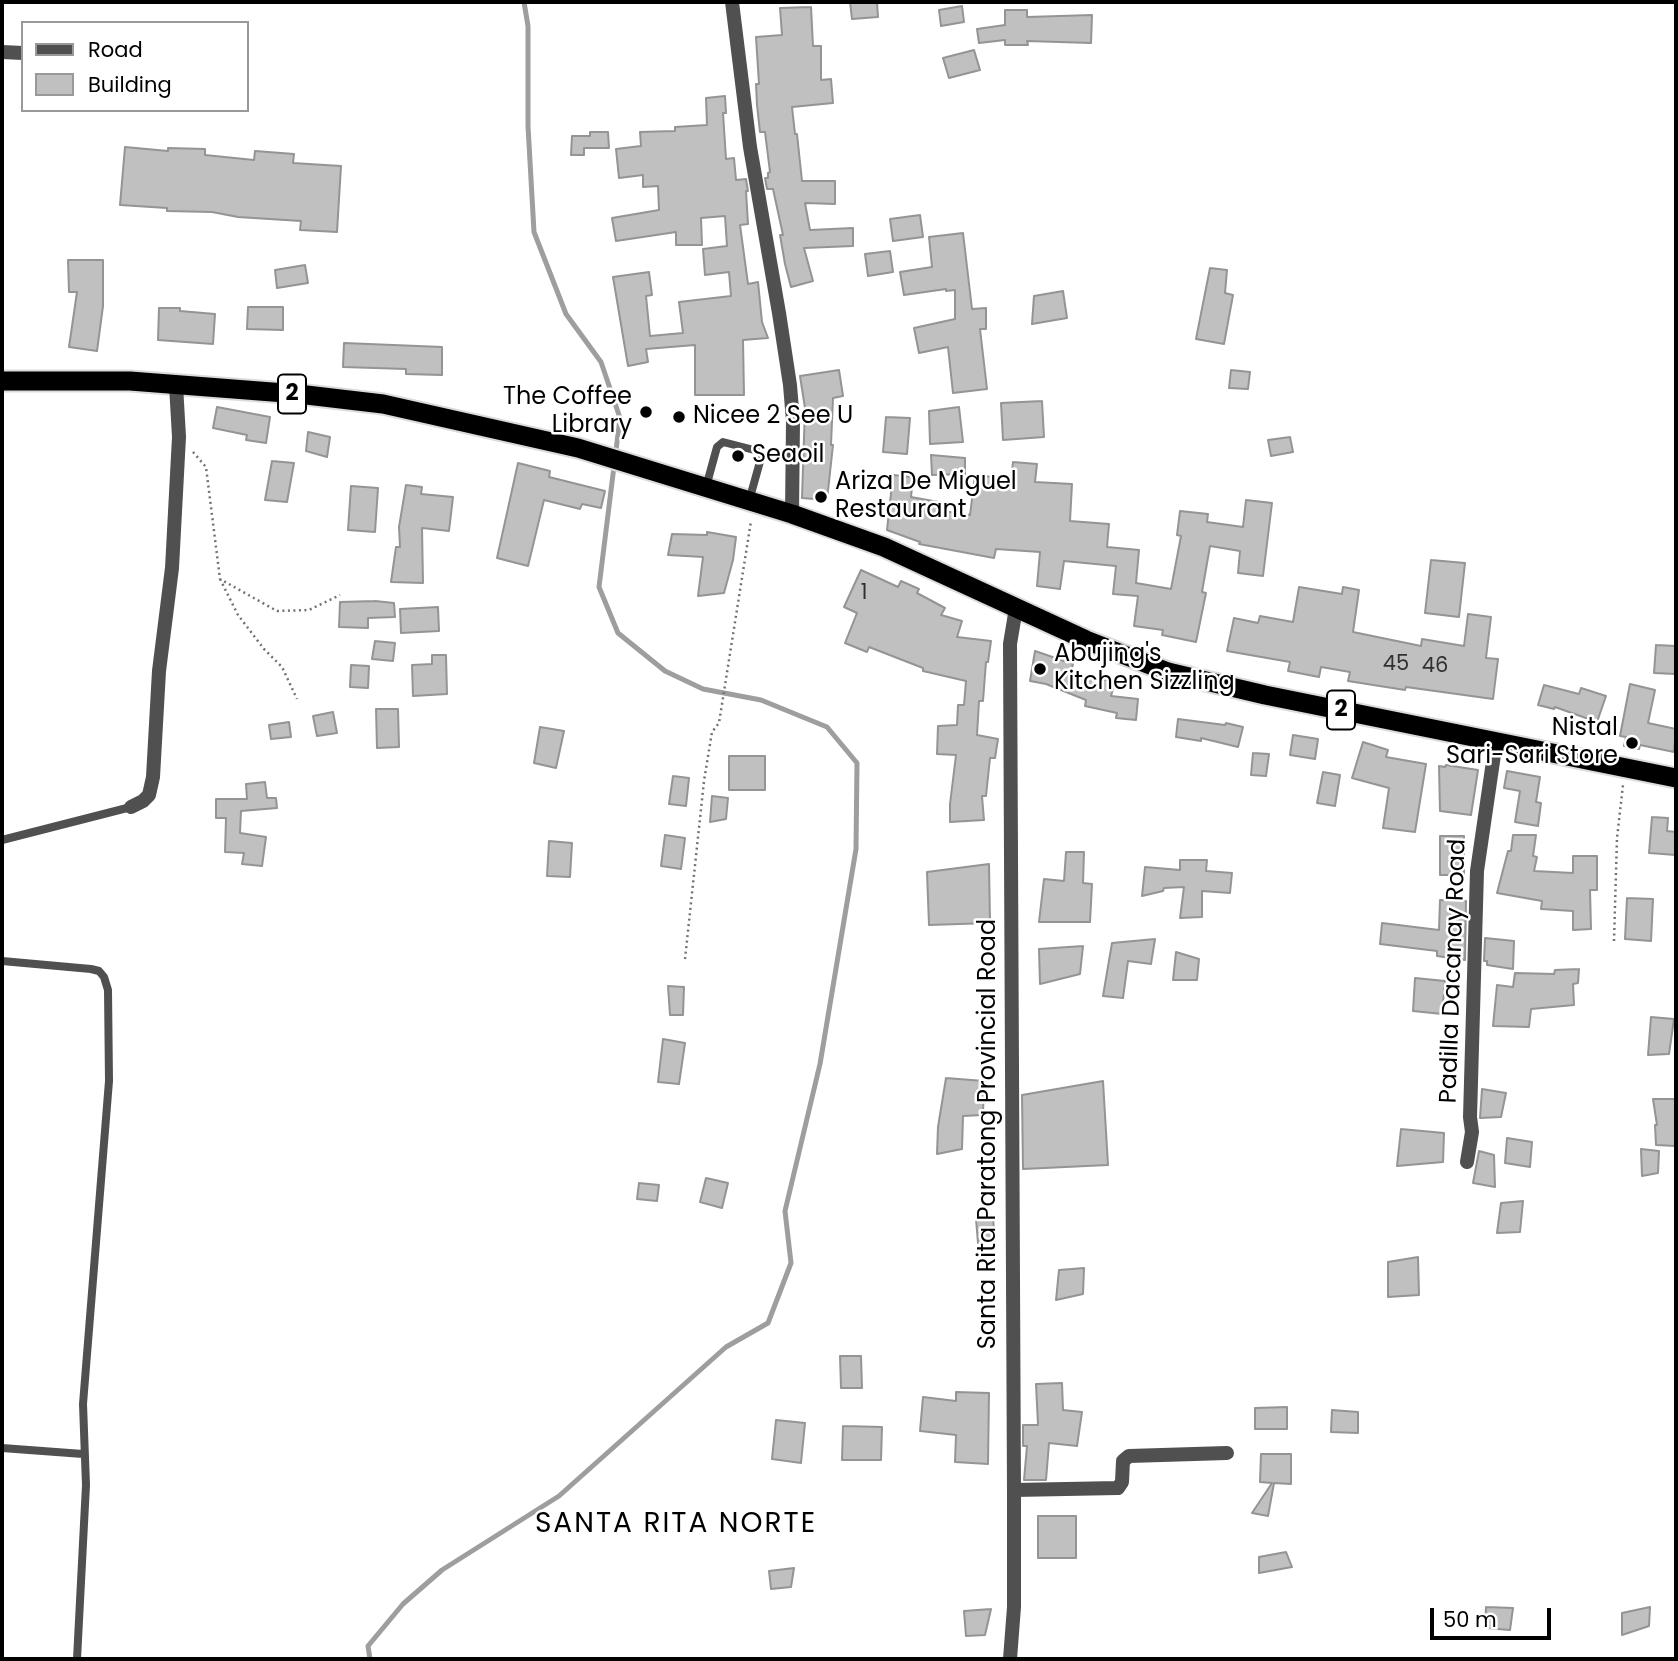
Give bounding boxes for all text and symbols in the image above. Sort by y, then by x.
legend [21,21,248,112]
text: Road [88,35,143,64]
text: Building [88,70,172,99]
road number: 2 [278,374,306,414]
place label: The Coffee Library [503,384,632,440]
place label: Nicee 2 See U [693,403,853,431]
marker: The Coffee Library [638,404,654,420]
marker: Nicee 2 See U [671,409,687,425]
place label: Seaoil [752,442,824,470]
marker: Seaoil [730,448,746,464]
place label: Ariza De Miguel Restaurant [835,469,1017,525]
marker: Ariza De Miguel Restaurant [813,489,829,505]
house number: 1 [861,581,867,607]
place label: Abujing's Kitchen Sizzling [1054,641,1235,697]
house number: 45 [1383,652,1409,678]
house number: 46 [1422,654,1448,680]
marker: Abujing's Kitchen Sizzling [1032,661,1048,677]
road number: 2 [1327,690,1355,730]
place label: Nistal Sari-Sari Store [1446,715,1618,771]
marker: Nistal Sari-Sari Store [1624,735,1640,751]
street label: Padilla Dacanay Road [1435,838,1473,1104]
street label: Santa Rita Paratong Provincial Road [975,919,1003,1349]
district label: SANTA RITA NORTE [537,1508,815,1542]
scale bar [1433,1594,1554,1638]
text: 50 m [1443,1605,1497,1634]

